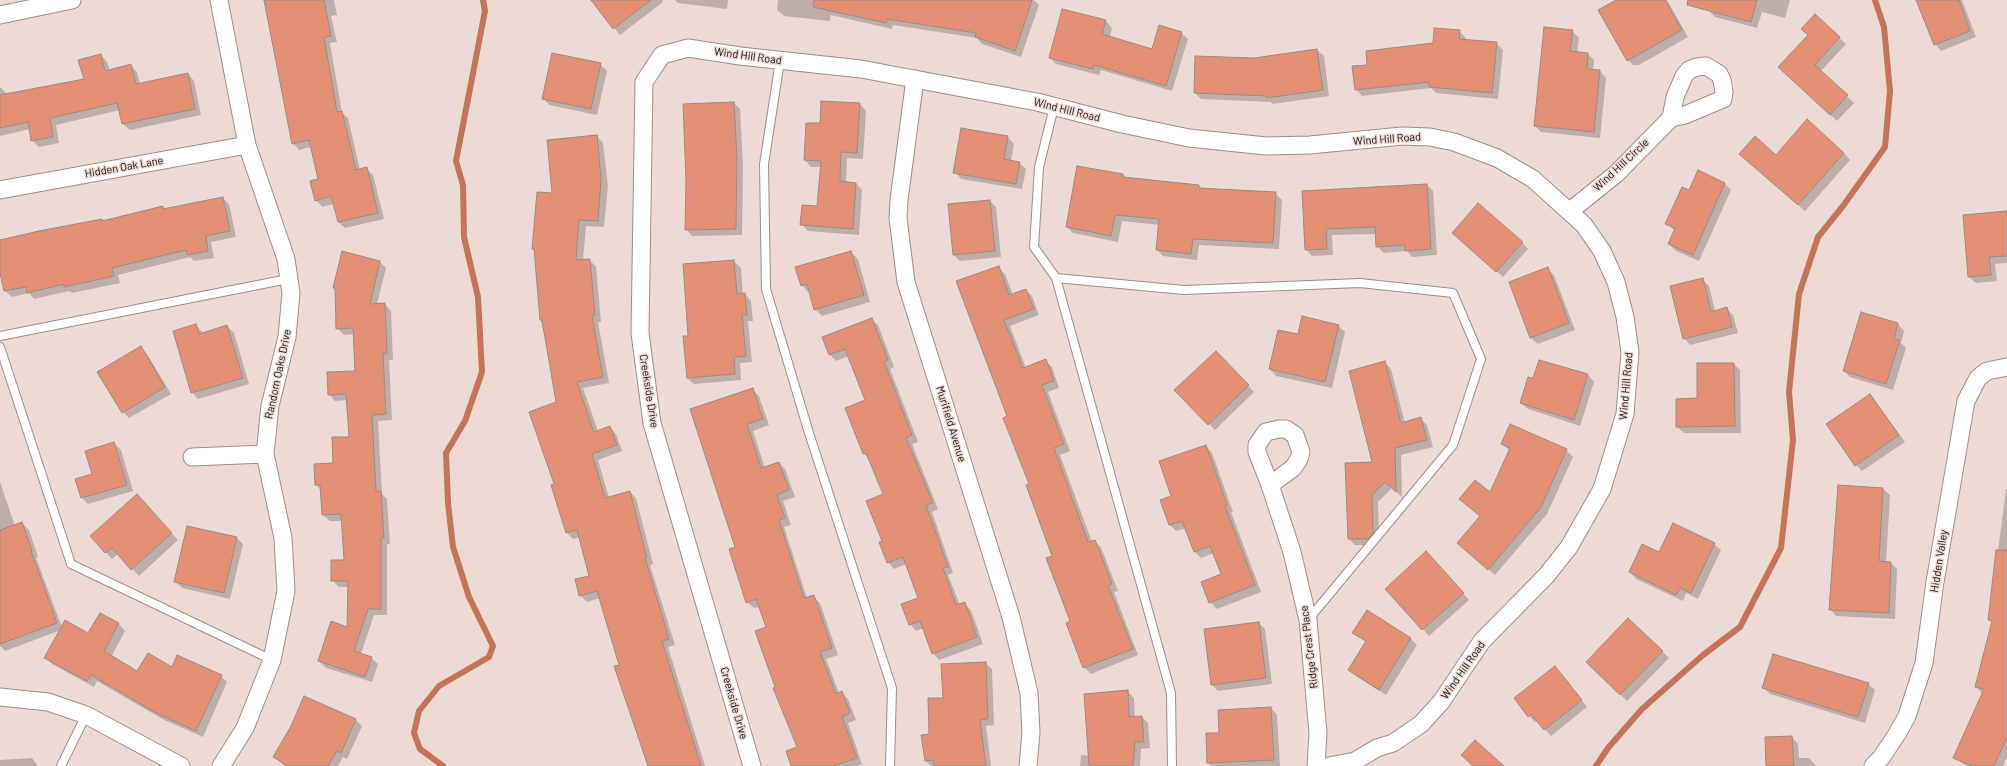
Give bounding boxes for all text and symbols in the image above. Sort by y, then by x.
street label: Wind Hill Road [713,45,783,67]
street label: Wind Hill Road [1032,95,1102,125]
street label: Wind Hill Road [1353,130,1421,148]
street label: Wind Hill Circle [1590,136,1652,194]
street label: Hidden Oak Lane [84,154,164,180]
street label: Random Oaks Drive [262,328,294,420]
street label: Wind Hill Road [1616,352,1636,420]
street label: Creekside Drive [637,353,661,429]
street label: Murifield Avenue [933,384,969,464]
street label: Hidden Valley [1928,529,1950,593]
street label: Ridge Crest Place [1297,605,1321,689]
street label: Wind Hill Road [1438,638,1488,702]
street label: Creekside Drive [717,665,751,741]

